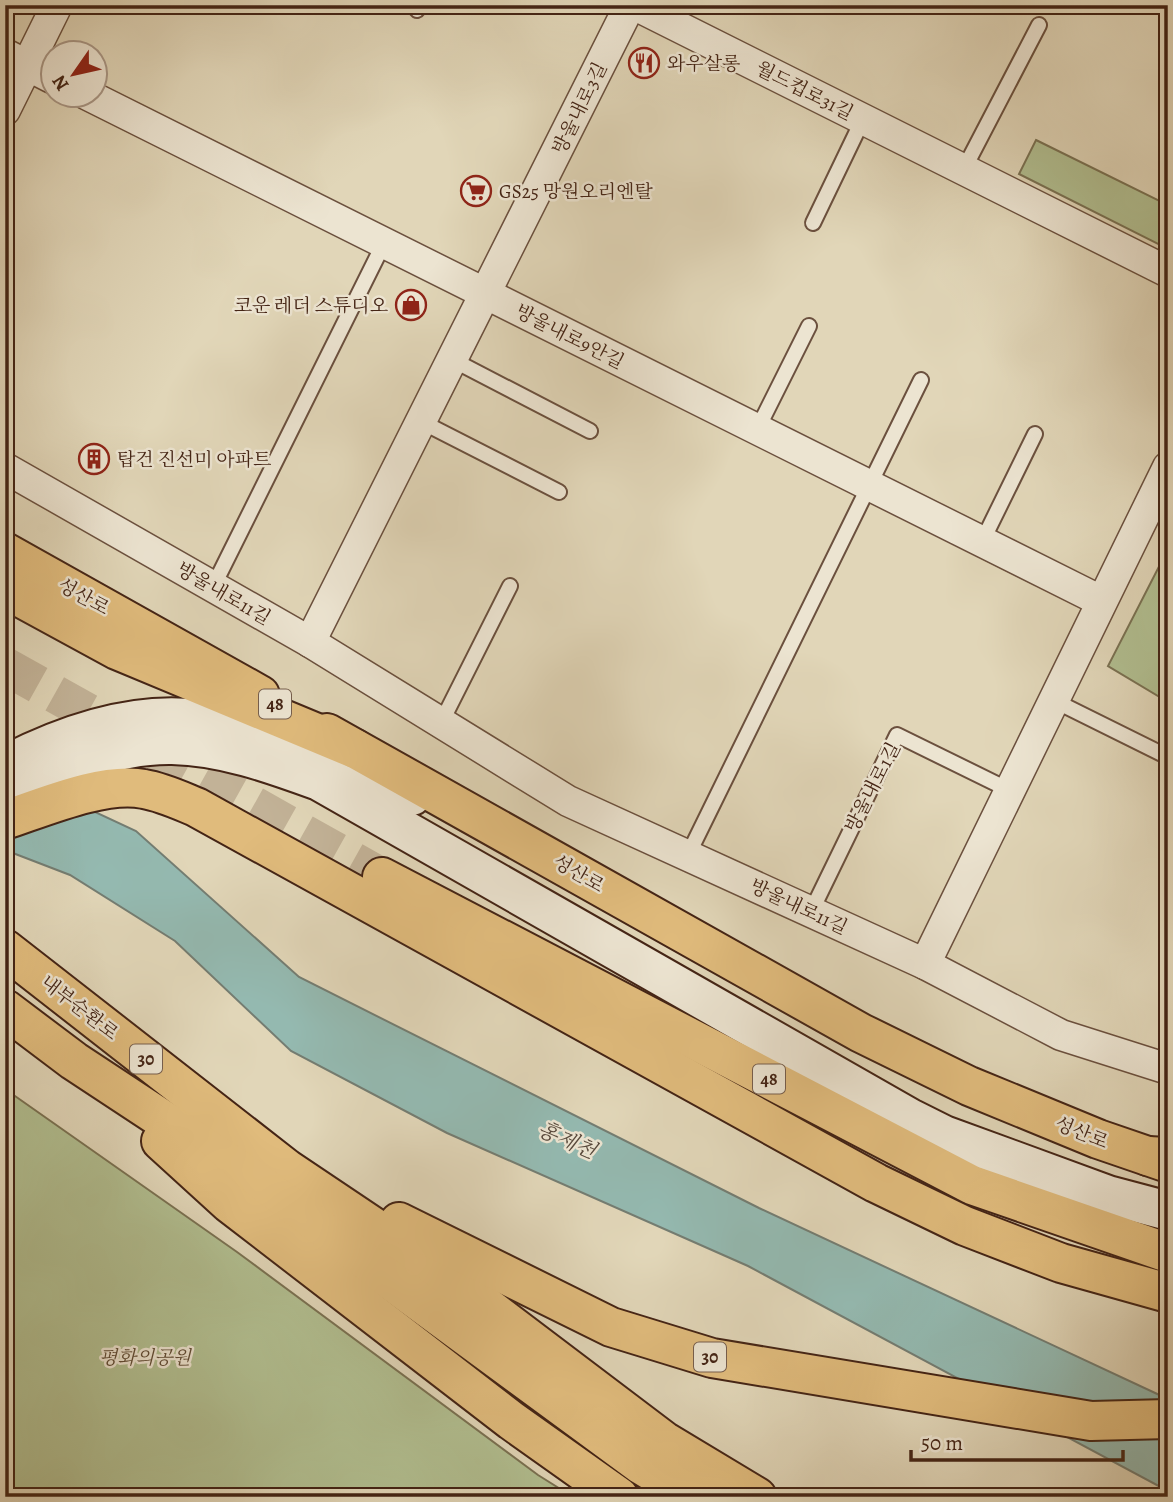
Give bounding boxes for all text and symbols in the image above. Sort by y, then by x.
north arrow [38,38,108,108]
restaurant icon: 와우살롱 [627,46,661,80]
place label: 와우살롱 [667,51,740,77]
street label: 월드컵로31길 [751,55,858,127]
street label: 방울내로3길 [546,58,613,159]
text: N [46,70,75,96]
supermarket icon: GS25 망원오리엔탈 [459,174,493,208]
place label: GS25 망원오리엔탈 [499,179,653,205]
shop icon: 코운 레더 스튜디오 [394,288,428,322]
place label: 코운 레더 스튜디오 [234,293,388,319]
street label: 방울내로9안길 [511,298,628,375]
building icon: 탑건 진선미 아파트 [77,442,111,476]
place label: 탑건 진선미 아파트 [117,447,271,473]
street label: 방울내로11길 [172,556,275,631]
street label: 성산로 [53,572,114,622]
road number: 48 [259,690,291,718]
street label: 방울내로1길 [839,738,907,837]
street label: 성산로 [548,849,609,899]
street label: 방울내로11길 [746,873,852,941]
street label: 내부순환로 [35,969,124,1046]
road number: 30 [130,1044,162,1074]
road number: 48 [753,1064,785,1094]
street label: 성산로 [1051,1111,1112,1155]
water label: 홍제천 [534,1115,602,1166]
road number: 30 [694,1342,726,1372]
park label: 평화의공원 [99,1345,193,1371]
scale bar [911,1418,1122,1462]
text: 50 m [921,1429,963,1457]

